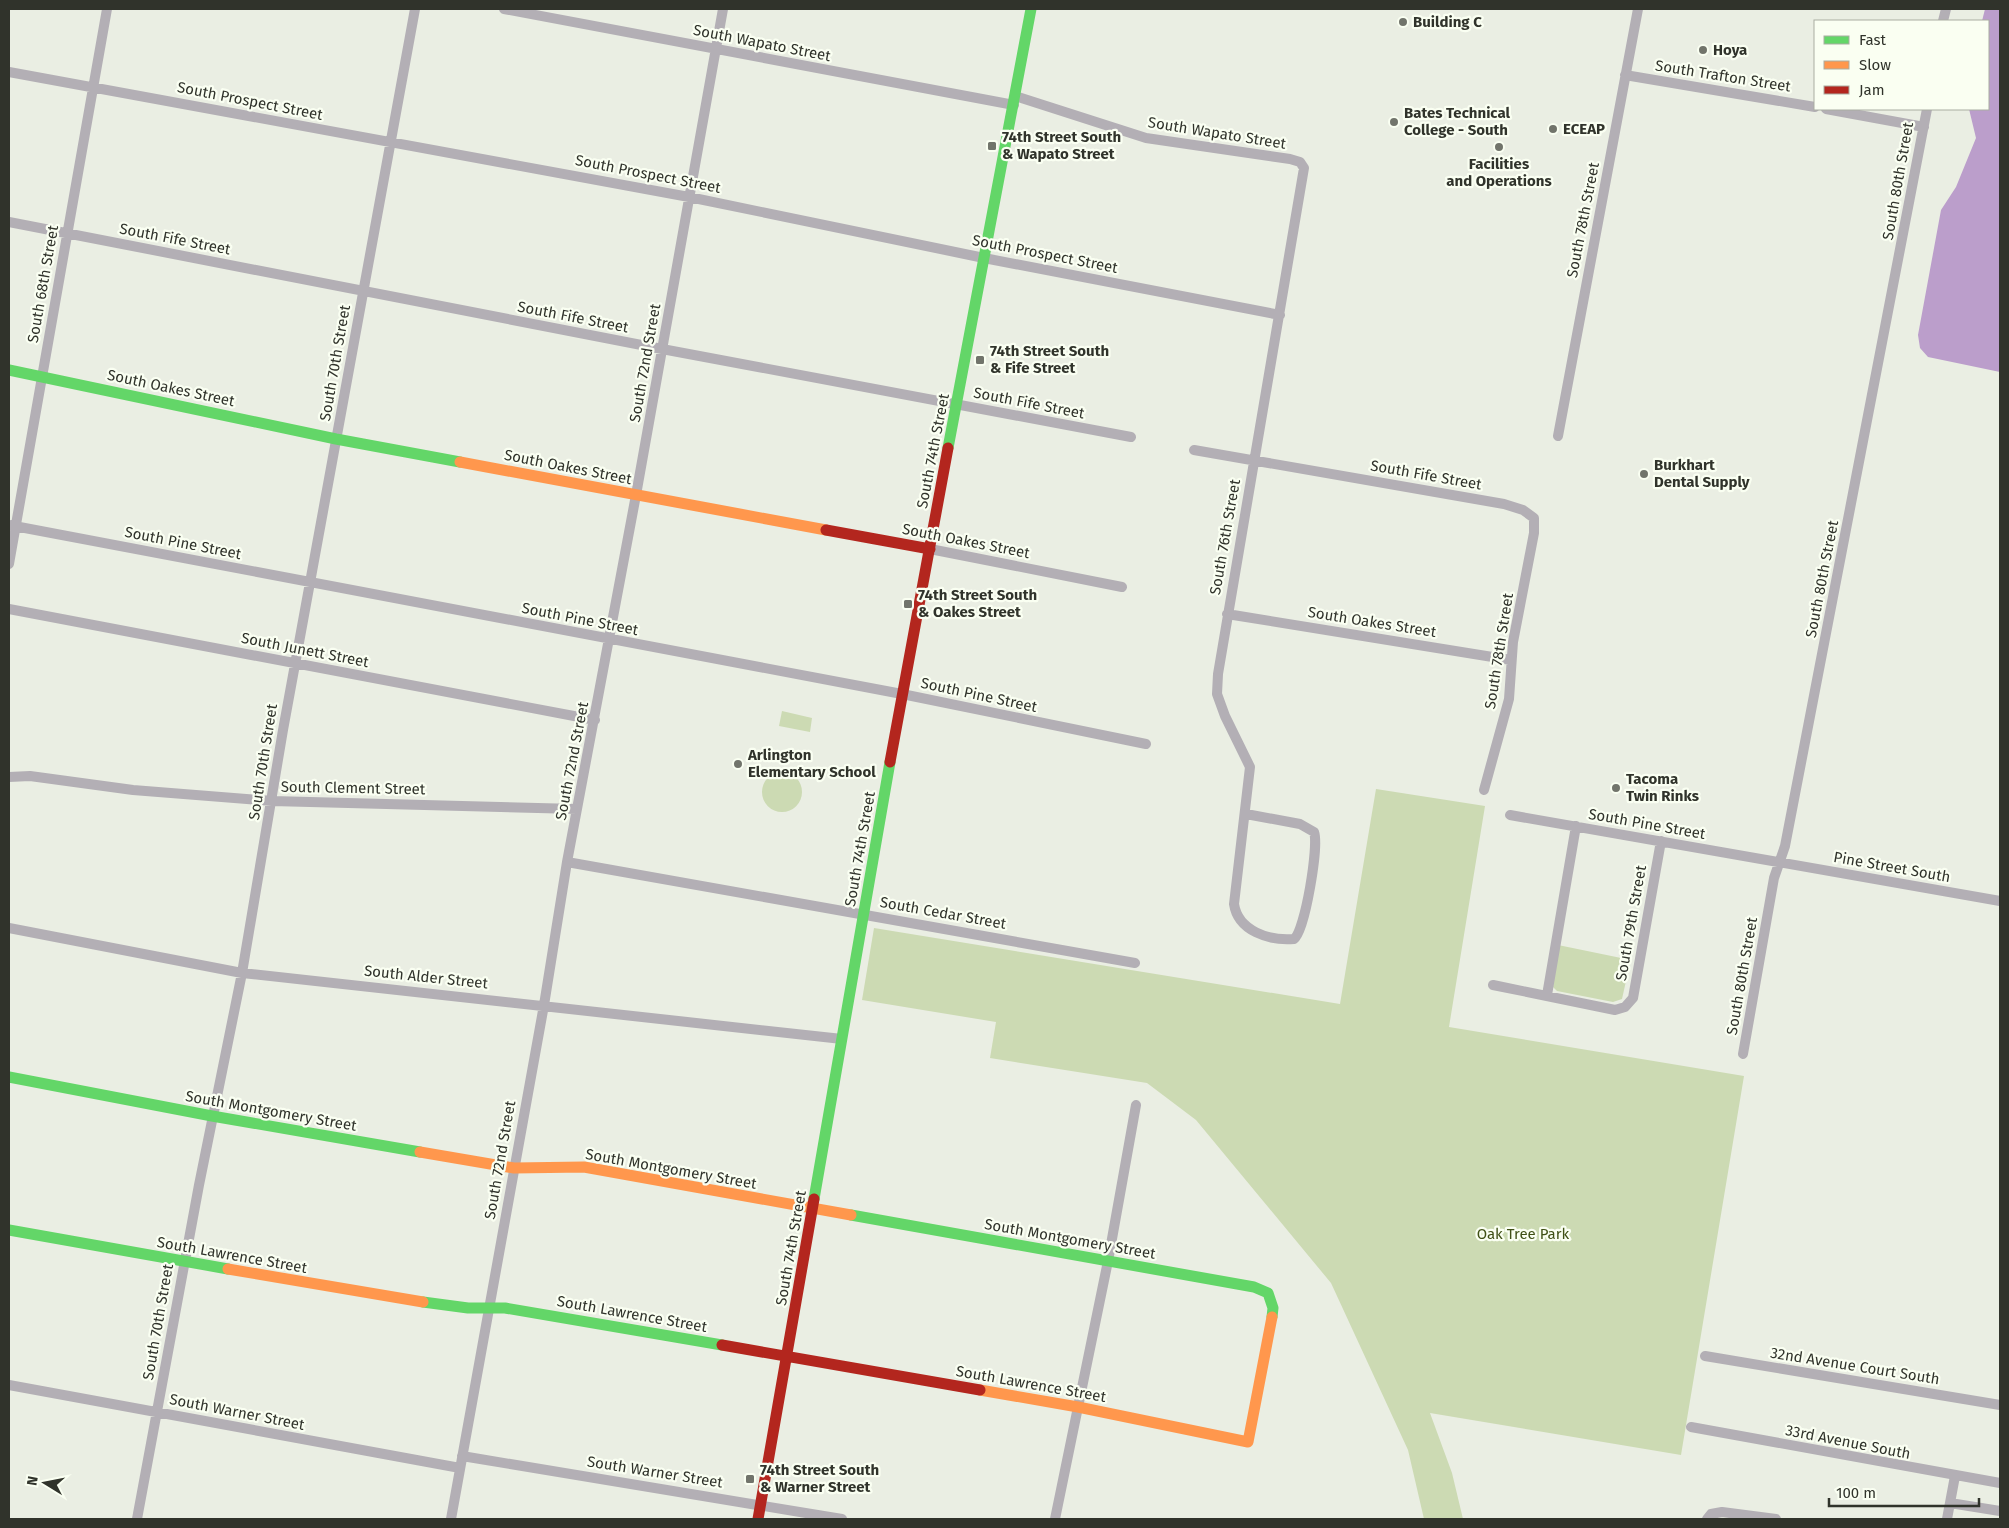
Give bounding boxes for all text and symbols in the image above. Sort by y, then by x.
place label: Building C [1413,13,1482,31]
marker: Building C [1397,16,1409,28]
legend [1814,20,1989,110]
street label: South Wapato Street [692,21,833,65]
text: Fast [1859,31,1886,49]
place label: Hoya [1713,41,1747,59]
marker: Hoya [1697,44,1709,56]
street label: South Trafton Street [1654,56,1793,96]
text: Slow [1859,56,1891,74]
street label: South Prospect Street [176,78,325,124]
text: Jam [1859,81,1885,99]
place label: Bates Technical College - South [1404,104,1510,139]
street label: South Wapato Street [1147,113,1288,153]
marker: Bates Technical College - South [1388,116,1400,128]
place label: ECEAP [1563,120,1605,138]
street label: South 80th Street [1879,120,1917,241]
marker: ECEAP [1547,123,1559,135]
place label: 74th Street South & Wapato Street [1002,128,1121,163]
marker: 74th Street South & Wapato Street [986,140,998,152]
marker: Facilities and Operations [1493,141,1505,153]
street label: South Prospect Street [574,151,723,197]
place label: Facilities and Operations [1446,155,1552,190]
street label: South 78th Street [1563,160,1603,279]
street label: South Fife Street [118,219,233,259]
street label: South 68th Street [24,223,62,344]
street label: South Prospect Street [971,231,1120,277]
street label: South Fife Street [516,297,631,337]
street label: South 72nd Street [626,302,664,424]
street label: South 70th Street [316,303,354,422]
place label: 74th Street South & Fife Street [990,342,1109,377]
marker: 74th Street South & Fife Street [974,354,986,366]
street label: South Oakes Street [106,366,237,410]
street label: South Fife Street [972,383,1087,423]
street label: South 74th Street [913,391,953,510]
street label: South Oakes Street [503,446,634,488]
street label: South Fife Street [1369,456,1484,494]
place label: Burkhart Dental Supply [1654,456,1750,491]
marker: Burkhart Dental Supply [1638,468,1650,480]
street label: South 76th Street [1206,477,1244,596]
street label: South 80th Street [1802,518,1842,639]
street label: South Oakes Street [901,520,1032,562]
street label: South Pine Street [123,523,243,563]
place label: 74th Street South & Oakes Street [918,586,1037,621]
street label: South 78th Street [1481,591,1517,710]
marker: 74th Street South & Oakes Street [902,598,914,610]
street label: South Pine Street [520,599,640,639]
street label: South Oakes Street [1307,603,1438,641]
street label: South Junett Street [240,629,371,671]
street label: South Pine Street [919,674,1039,716]
street label: South 72nd Street [552,700,592,822]
street label: South 70th Street [245,702,281,821]
place label: Arlington Elementary School [747,746,876,781]
marker: Arlington Elementary School [732,758,744,770]
place label: Tacoma Twin Rinks [1626,770,1699,805]
street label: South Clement Street [281,778,426,798]
marker: Tacoma Twin Rinks [1610,782,1622,794]
street label: South 74th Street [841,789,879,908]
street label: South Pine Street [1587,805,1707,843]
street label: Pine Street South [1832,848,1952,886]
street label: South 79th Street [1612,863,1650,982]
street label: South Cedar Street [879,893,1008,933]
street label: South 80th Street [1723,915,1761,1036]
street label: South Alder Street [363,962,489,993]
street label: South Montgomery Street [184,1087,359,1135]
street label: South 72nd Street [481,1099,519,1221]
street label: South Montgomery Street [584,1145,759,1193]
street label: South 74th Street [772,1188,810,1307]
street label: South Montgomery Street [983,1215,1158,1263]
park label: Oak Tree Park [1477,1225,1570,1243]
street label: South Lawrence Street [156,1233,309,1277]
street label: South 70th Street [139,1262,177,1381]
street label: South Lawrence Street [556,1292,709,1336]
street label: 32nd Avenue Court South [1769,1344,1941,1388]
street label: South Lawrence Street [955,1362,1108,1406]
street label: South Warner Street [168,1390,307,1434]
street label: 33rd Avenue South [1784,1421,1912,1463]
street label: South Warner Street [586,1452,725,1492]
north arrow [20,1458,70,1508]
place label: 74th Street South & Warner Street [760,1461,879,1496]
marker: 74th Street South & Warner Street [744,1473,756,1485]
text: N [24,1475,42,1487]
scale bar [1829,1476,1979,1508]
text: 100 m [1836,1484,1876,1502]

